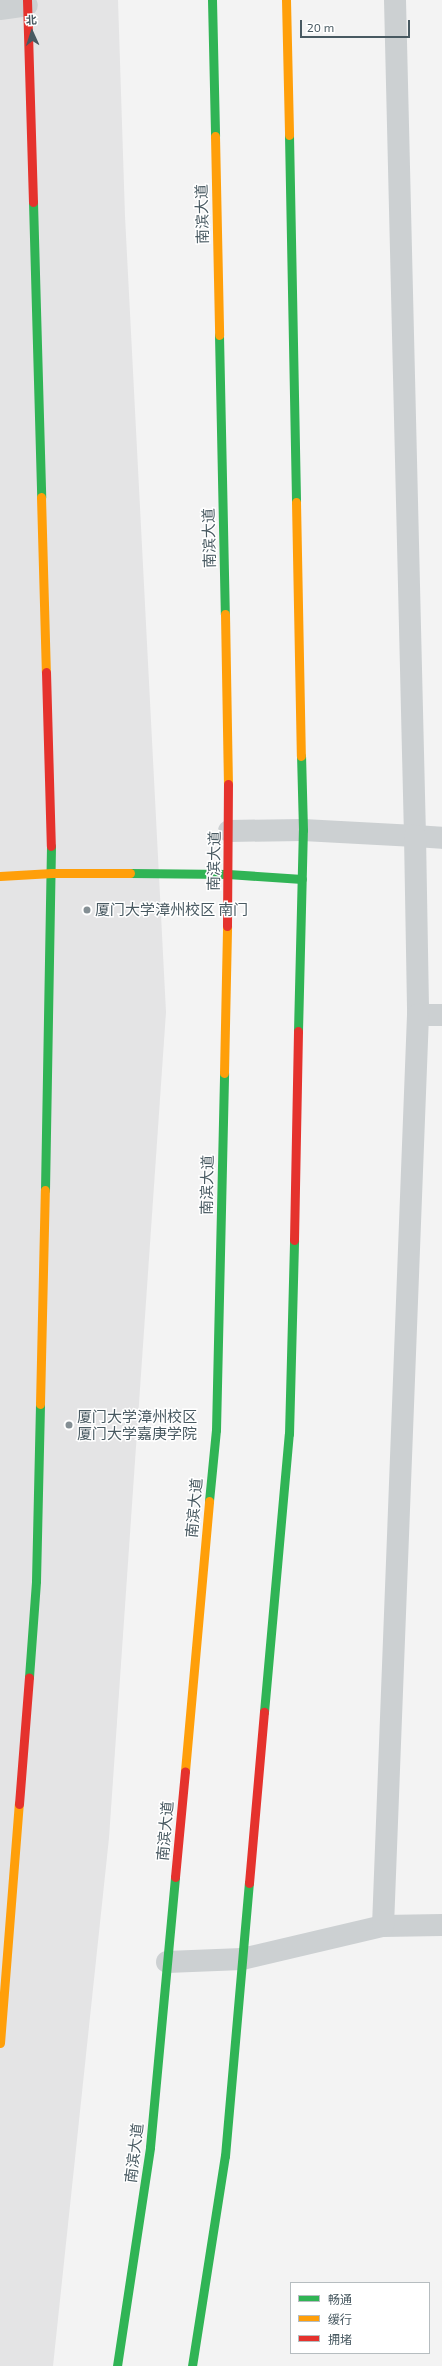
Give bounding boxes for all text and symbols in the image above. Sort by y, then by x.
north arrow [12,12,52,52]
scale bar [302,12,412,38]
text: 北 [26,13,37,26]
text: 20 m [307,20,334,34]
street label: 南滨大道 [192,184,212,244]
street label: 南滨大道 [199,508,219,568]
street label: 南滨大道 [204,831,224,891]
place label: 厦门大学漳州校区 南门 [95,901,248,919]
marker: 厦门大学漳州校区 南门 [82,905,92,915]
street label: 南滨大道 [197,1155,217,1215]
place label: 厦门大学漳州校区 厦门大学嘉庚学院 [77,1407,197,1442]
marker: 厦门大学漳州校区 厦门大学嘉庚学院 [64,1420,74,1430]
street label: 南滨大道 [182,1477,206,1539]
street label: 南滨大道 [153,1800,177,1862]
street label: 南滨大道 [121,2122,147,2184]
legend [290,2282,430,2354]
text: 畅通 [328,2292,352,2306]
text: 缓行 [328,2312,352,2326]
text: 拥堵 [328,2332,352,2346]

